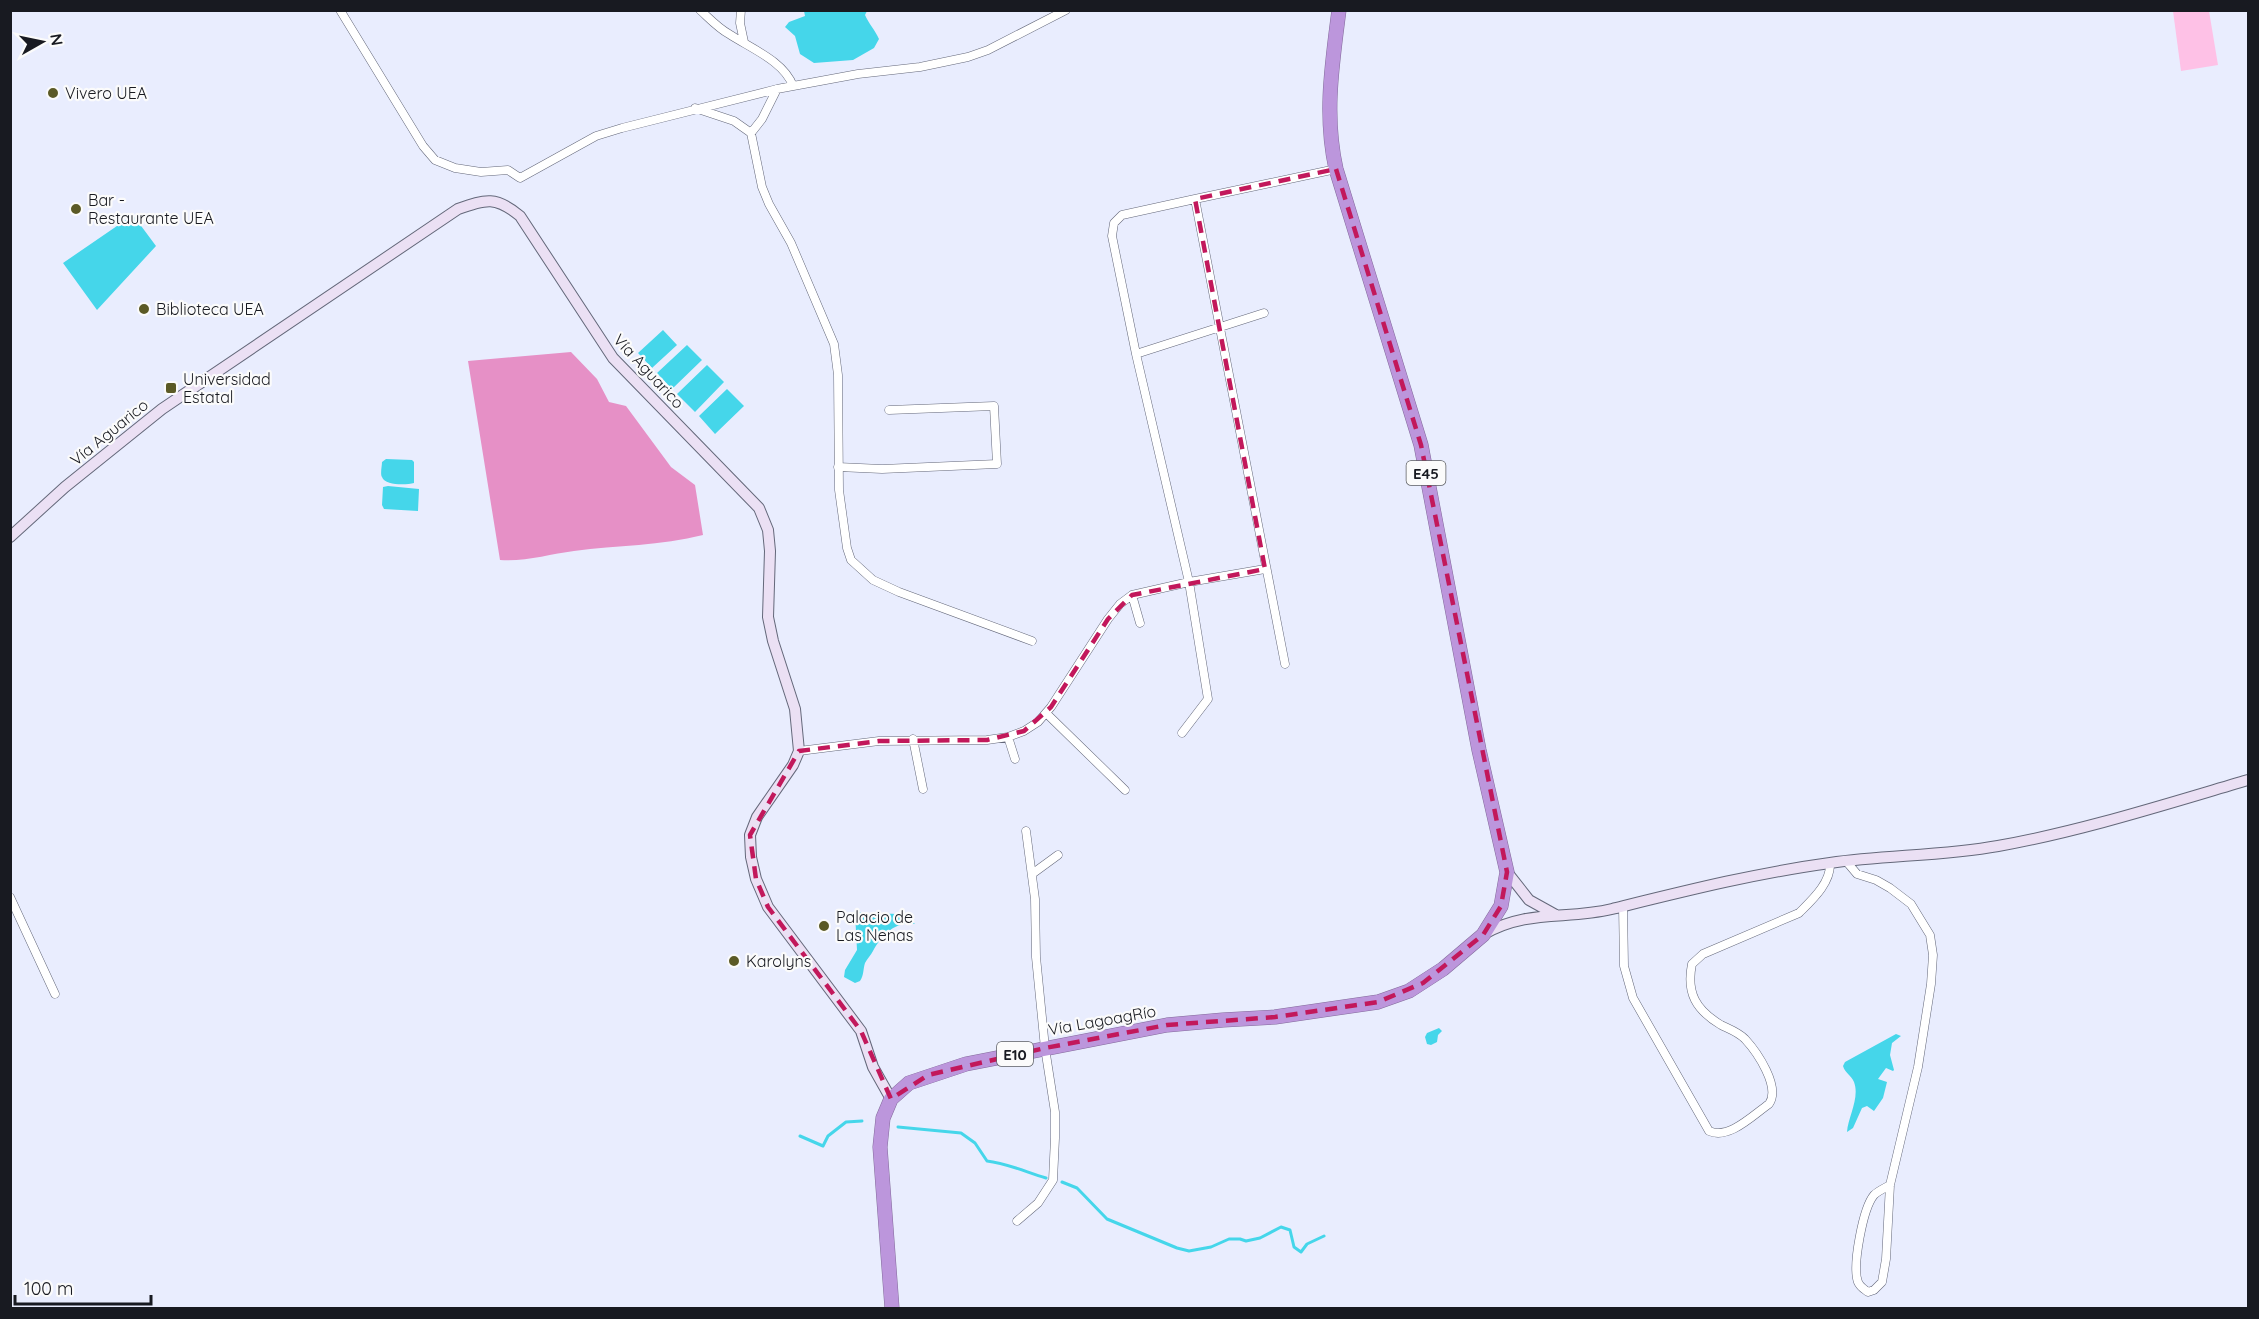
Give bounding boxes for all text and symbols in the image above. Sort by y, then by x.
north arrow [12,12,72,72]
text: N [46,32,68,47]
place label: Vivero UEA [65,83,147,103]
marker: Vivero UEA [46,86,60,100]
place label: Bar - Restaurante UEA [88,190,214,228]
marker: Bar - Restaurante UEA [69,202,83,216]
place label: Biblioteca UEA [156,299,264,319]
marker: Biblioteca UEA [137,302,151,316]
street label: Vía Aguarico [609,330,689,412]
place label: Universidad Estatal [183,369,271,407]
marker: Universidad Estatal [164,381,178,395]
street label: Vía Aguarico [66,394,152,470]
road number: E45 [1406,461,1446,485]
place label: Palacio de Las Nenas [836,907,913,945]
marker: Palacio de Las Nenas [817,919,831,933]
place label: Karolyns [746,951,811,971]
marker: Karolyns [727,954,741,968]
street label: Vía LagoagRío [1047,1001,1157,1039]
road number: E10 [997,1042,1033,1066]
scale bar [15,1268,152,1306]
text: 100 m [24,1277,73,1300]

